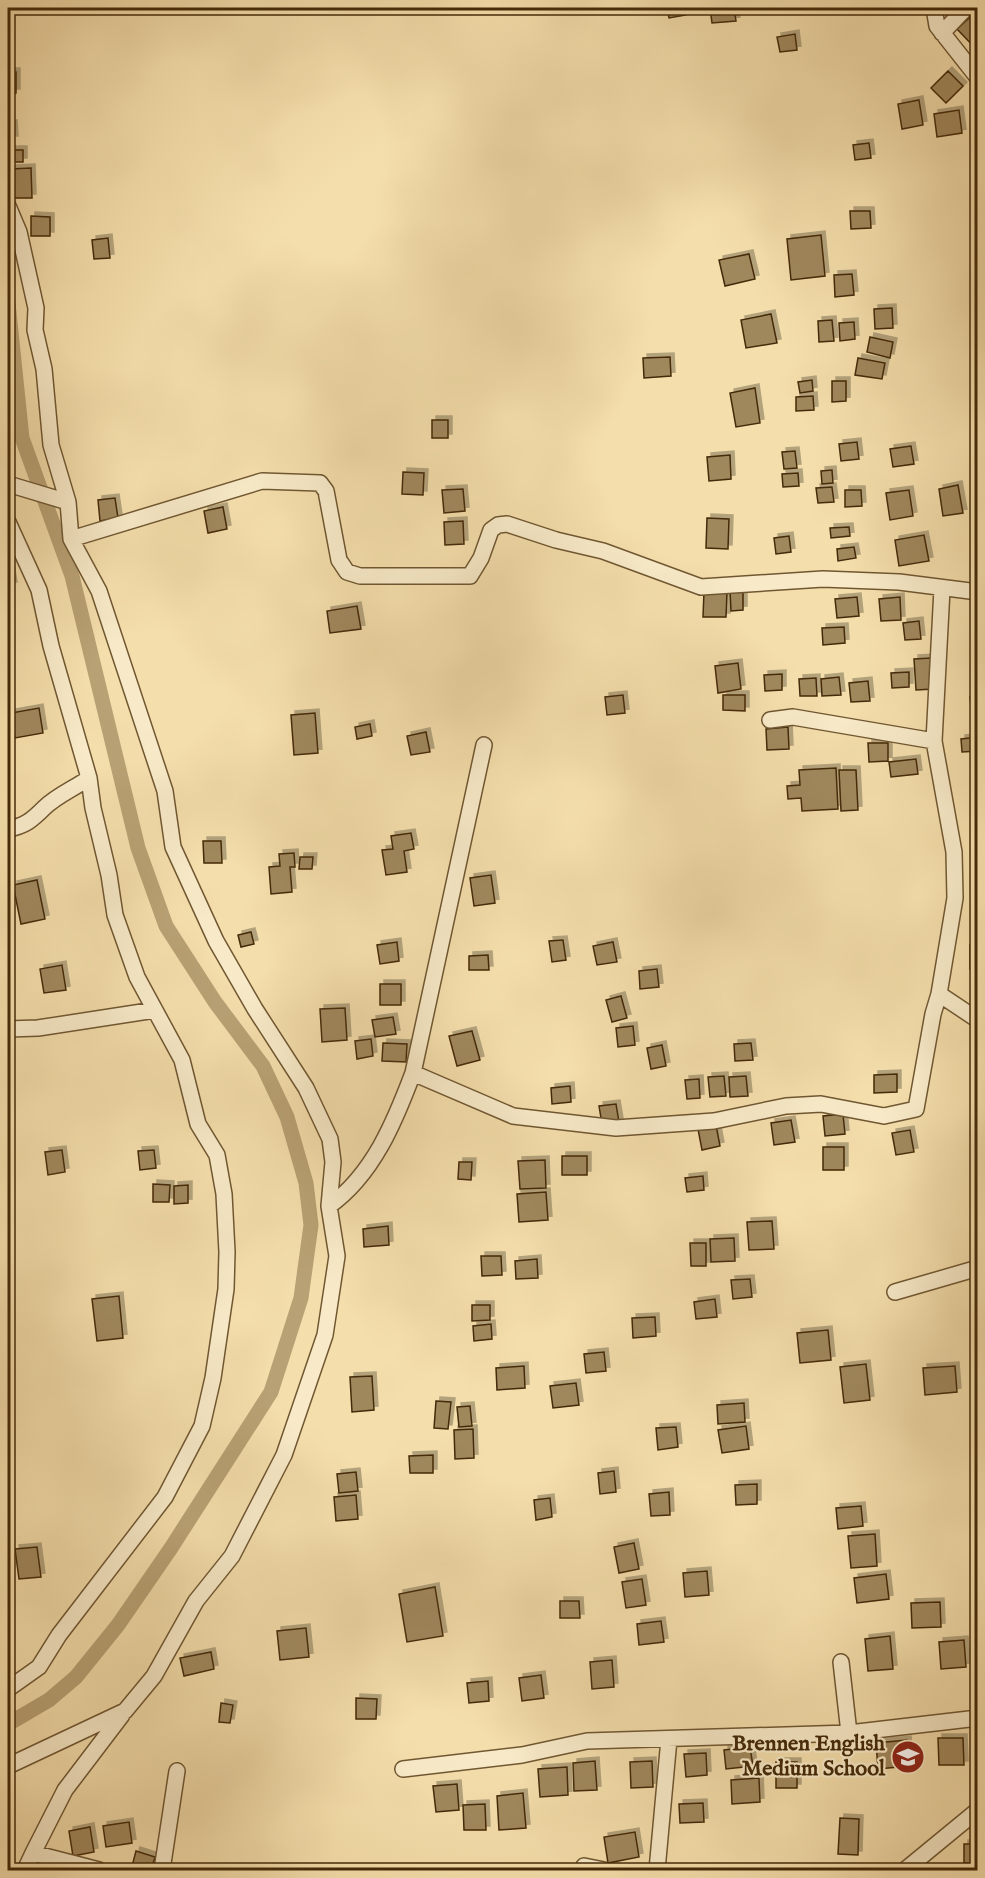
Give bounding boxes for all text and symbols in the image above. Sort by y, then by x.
place label: Brennen English Medium School [732,1730,886,1783]
school or university icon: Brennen English Medium School [890,1739,926,1775]

